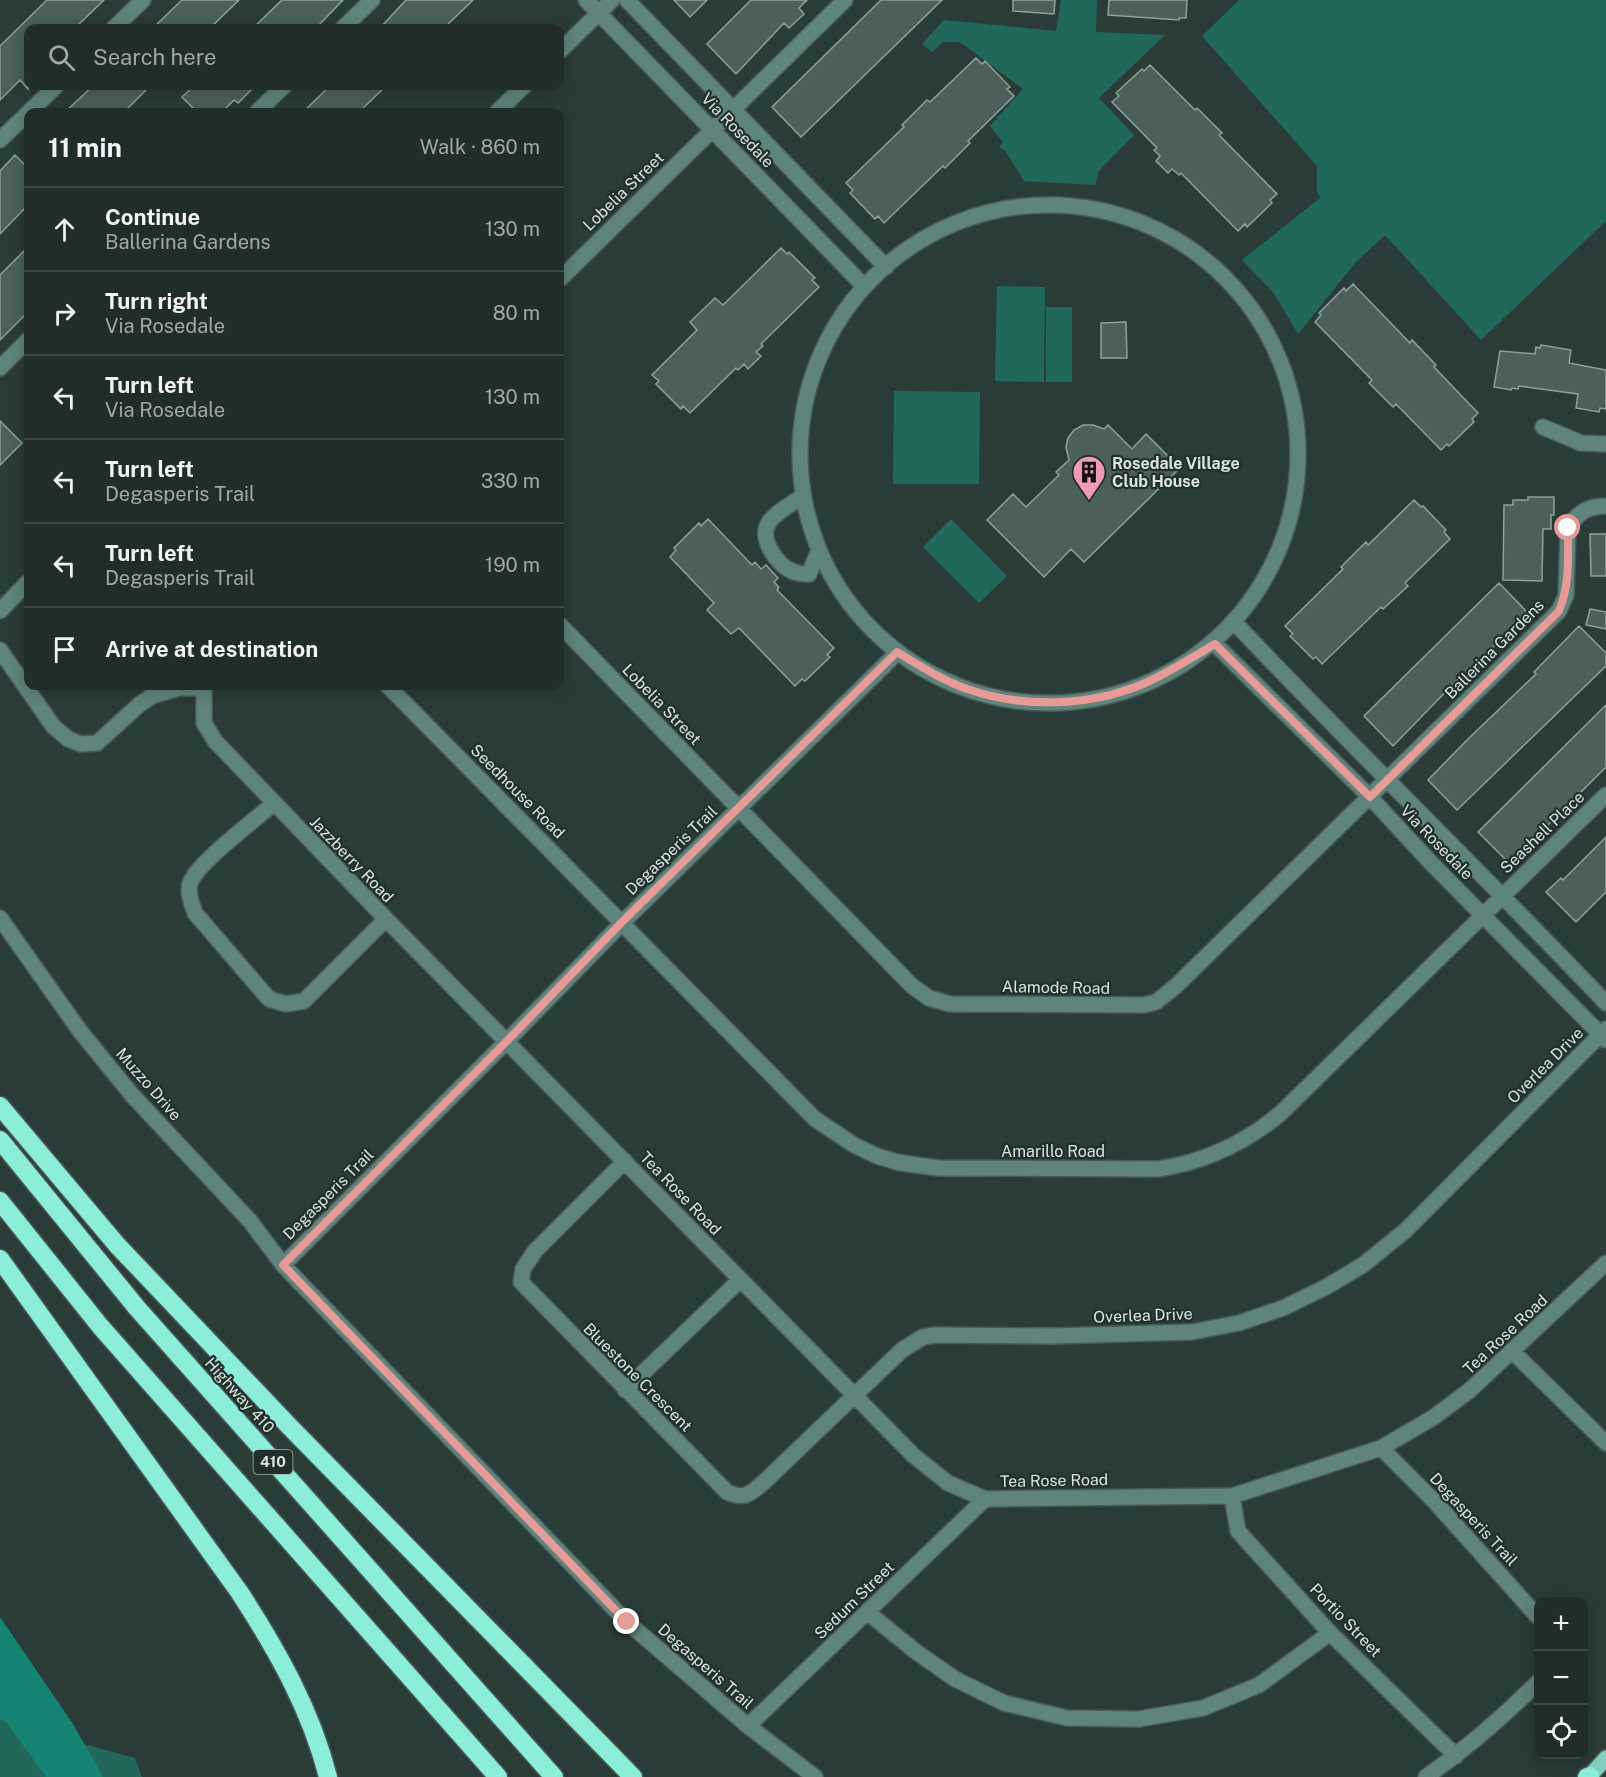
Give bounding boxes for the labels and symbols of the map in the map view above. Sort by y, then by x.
street label: Via Rosedale [697,89,778,172]
street label: Lobelia Street [579,148,668,235]
building icon: Rosedale Village Club House [1071,454,1107,501]
place label: Rosedale Village Club House [1112,454,1240,491]
route start [1554,514,1580,540]
street label: Ballerina Gardens [1441,596,1548,703]
street label: Lobelia Street [618,660,705,749]
street label: Seedhouse Road [467,740,569,842]
street label: Seashell Place [1496,787,1588,877]
street label: Via Rosedale [1396,801,1477,884]
street label: Degasperis Trail [622,802,721,899]
street label: Jazzberry Road [306,812,397,906]
street label: Alamode Road [1002,977,1110,998]
street label: Overlea Drive [1503,1023,1587,1107]
street label: Muzzo Drive [112,1044,185,1125]
street label: Amarillo Road [1001,1142,1105,1161]
street label: Degasperis Trail [279,1145,378,1244]
street label: Tea Rose Road [636,1148,725,1239]
street label: Tea Rose Road [1459,1290,1551,1378]
street label: Overlea Drive [1093,1304,1193,1327]
street label: Bluestone Crescent [579,1319,696,1436]
street label: Highway 410 [201,1354,279,1437]
road number: 410 [254,1450,292,1474]
street label: Degasperis Trail [1426,1469,1522,1570]
street label: Tea Rose Road [1000,1470,1108,1491]
street label: Sedum Street [811,1558,898,1643]
street label: Portio Street [1306,1580,1385,1661]
route end [613,1608,639,1634]
street label: Degasperis Trail [654,1620,757,1713]

